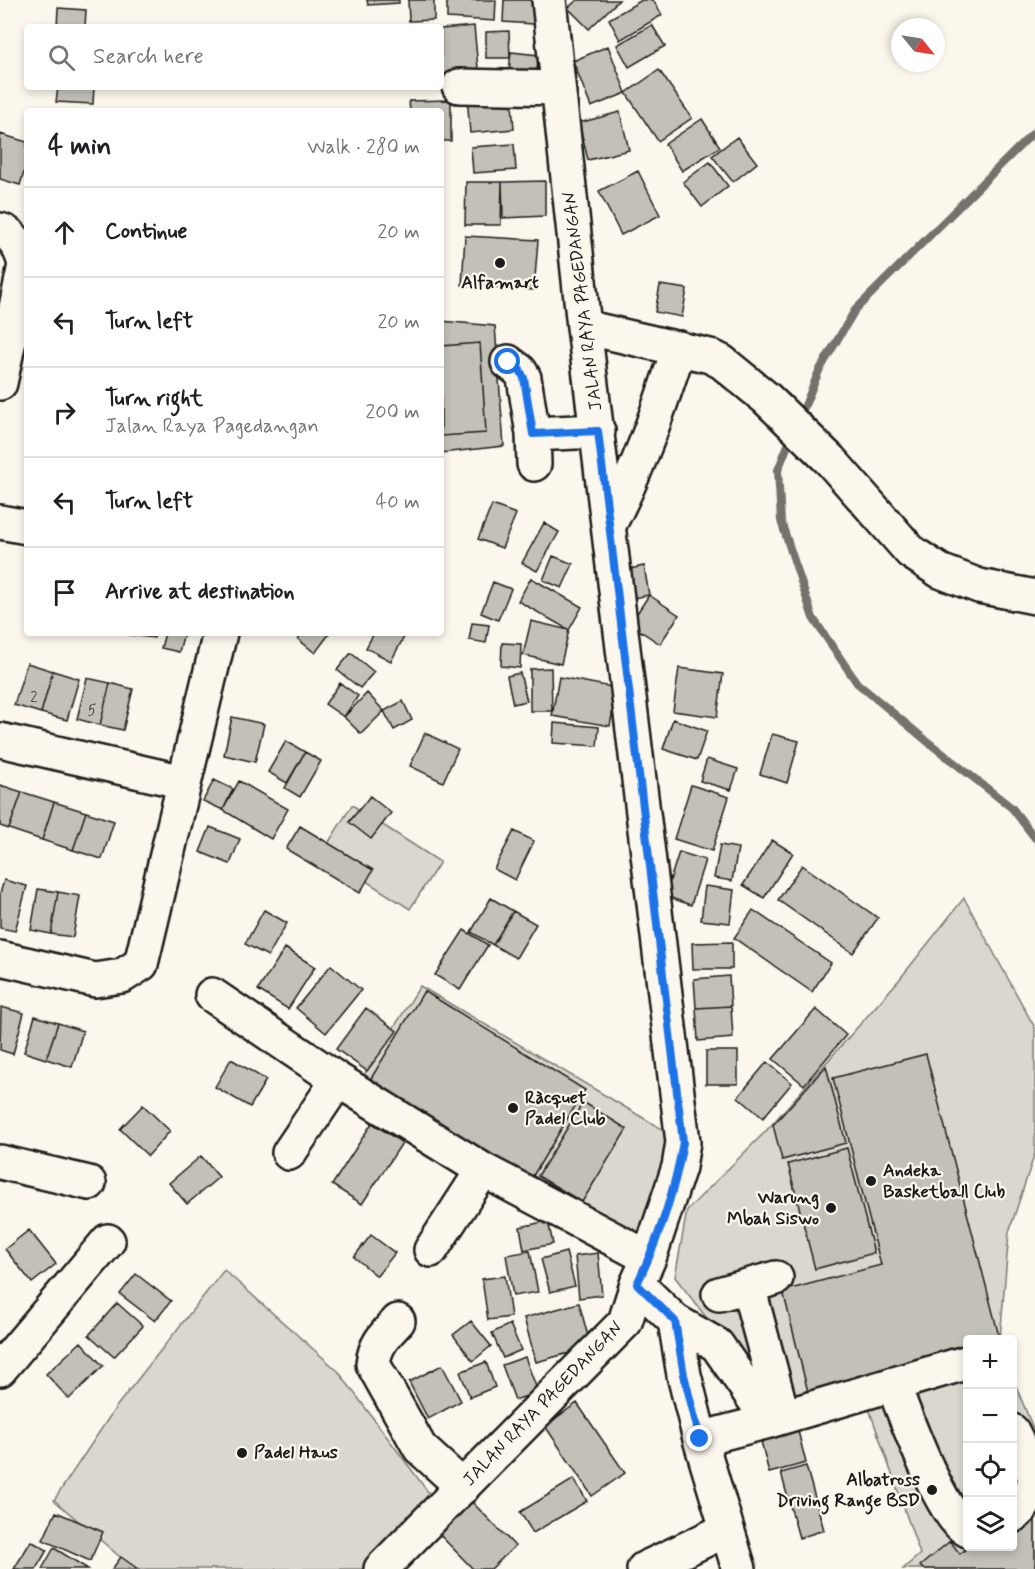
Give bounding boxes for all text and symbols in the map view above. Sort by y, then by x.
north arrow [891,18,945,72]
search box [24,24,444,90]
icon: search [45,41,78,74]
text: Search here [93,43,204,71]
text: 4 min [48,130,111,164]
text: Walk · 280 m [307,134,420,161]
street label: JALAN RAYA PAGEDANGAN [558,190,608,412]
icon: ahead [48,216,81,249]
text: Continue [105,218,187,246]
text: 20 m [377,219,420,246]
marker: Alfamart [493,256,507,270]
place label: Alfamart [461,271,539,295]
icon: left [48,306,81,339]
text: Turn left [105,308,193,336]
text: 20 m [377,309,420,336]
route start [494,348,520,374]
text: Turn right [105,385,203,413]
icon: right [48,396,81,429]
text: 200 m [365,399,420,426]
text: Jalan Raya Pagedangan [105,413,319,440]
icon: left [48,486,81,519]
text: Turn left [105,488,193,516]
text: 40 m [376,489,420,516]
icon: arrive [48,576,81,609]
text: Arrive at destination [105,578,295,606]
house number: 2 [30,688,38,708]
house number: 5 [87,701,97,721]
place label: Ràcquet Padel Club [525,1086,606,1131]
marker: Ràcquet Padel Club [506,1101,520,1115]
place label: Andeka Basketball Club [883,1159,1005,1204]
marker: Andeka Basketball Club [864,1174,878,1188]
place label: Warung Mbah Siswo [727,1186,819,1231]
marker: Warung Mbah Siswo [824,1201,838,1215]
street label: JALAN RAYA PAGEDANGAN [458,1316,628,1492]
map controls [963,1335,1017,1551]
button: + [963,1335,1017,1389]
button: − [963,1389,1017,1443]
route end [686,1425,712,1451]
place label: Padel Haus [254,1441,338,1465]
button: locate [963,1443,1017,1497]
marker: Padel Haus [235,1446,249,1460]
place label: Albatross Driving Range BSD [776,1468,920,1515]
marker: Albatross Driving Range BSD [925,1483,939,1497]
button: layers [963,1497,1017,1551]

